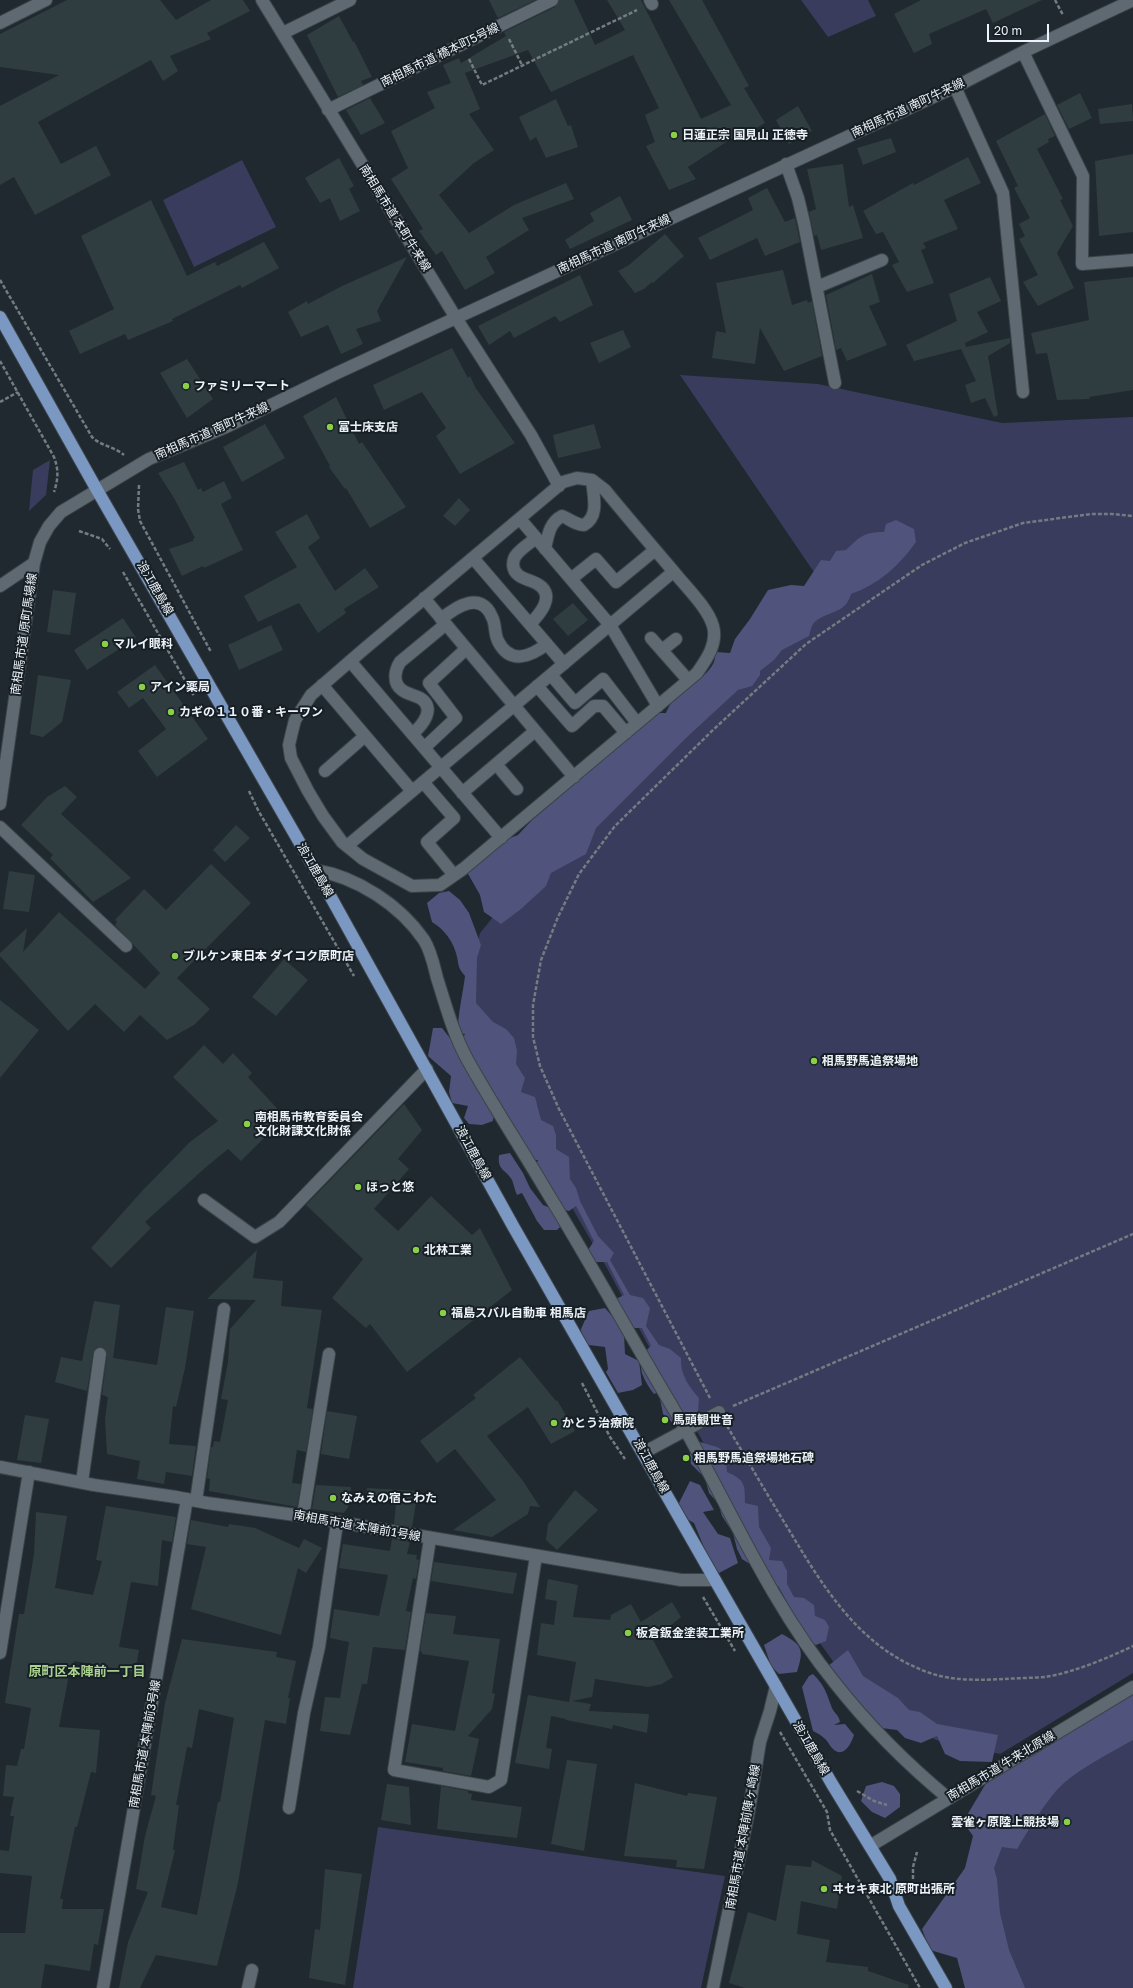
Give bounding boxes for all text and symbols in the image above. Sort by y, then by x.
scale bar [989,16,1051,42]
street label: 南相馬市道 橋本町5号線 [378,20,502,90]
text: 20 m [994,23,1022,38]
street label: 南相馬市道 南町牛来線 [849,75,967,141]
place label: 日蓮正宗 国見山 正徳寺 [682,128,808,142]
marker: 日蓮正宗 国見山 正徳寺 [669,130,679,140]
street label: 南相馬市道 本町牛来線 [356,162,434,274]
street label: 南相馬市道 南町牛来線 [555,211,673,277]
place label: ファミリーマート [194,379,290,393]
marker: ファミリーマート [181,381,191,391]
street label: 南相馬市道 南町牛来線 [153,399,271,463]
place label: 富士床支店 [338,420,398,434]
marker: 富士床支店 [325,422,335,432]
street label: 浪江鹿島線 [134,558,176,618]
street label: 南相馬市道 原町馬場線 [8,572,40,696]
place label: マルイ眼科 [113,637,173,651]
marker: マルイ眼科 [100,639,110,649]
place label: アイン薬局 [150,680,210,694]
marker: アイン薬局 [137,682,147,692]
place label: カギの１１０番・キーワン [179,705,323,719]
marker: カギの１１０番・キーワン [166,707,176,717]
street label: 浪江鹿島線 [294,840,336,900]
place label: ブルケン東日本 ダイコク原町店 [183,949,354,963]
marker: ブルケン東日本 ダイコク原町店 [170,951,180,961]
place label: 相馬野馬追祭場地 [822,1054,918,1068]
marker: 相馬野馬追祭場地 [809,1056,819,1066]
place label: 南相馬市教育委員会 文化財課文化財係 [255,1110,363,1138]
marker: 南相馬市教育委員会 文化財課文化財係 [242,1119,252,1129]
street label: 浪江鹿島線 [452,1123,494,1183]
place label: ほっと悠 [366,1180,414,1194]
marker: ほっと悠 [353,1182,363,1192]
place label: 北林工業 [424,1243,472,1257]
marker: 北林工業 [411,1245,421,1255]
place label: 福島スバル自動車 相馬店 [451,1306,586,1320]
marker: 福島スバル自動車 相馬店 [438,1308,448,1318]
place label: 馬頭観世音 [673,1413,733,1427]
marker: 馬頭観世音 [660,1415,670,1425]
place label: かとう治療院 [562,1416,634,1430]
marker: かとう治療院 [549,1418,559,1428]
street label: 浪江鹿島線 [630,1436,672,1496]
place label: 相馬野馬追祭場地石碑 [694,1451,814,1465]
marker: 相馬野馬追祭場地石碑 [681,1453,691,1463]
place label: なみえの宿こわた [341,1491,437,1505]
marker: なみえの宿こわた [328,1493,338,1503]
street label: 南相馬市道 本陣前1号線 [292,1508,422,1544]
place label: 板倉鈑金塗装工業所 [636,1626,744,1640]
marker: 板倉鈑金塗装工業所 [623,1628,633,1638]
district label: 原町区本陣前一丁目 [29,1664,145,1680]
street label: 南相馬市道 本陣前3号線 [127,1679,163,1809]
street label: 浪江鹿島線 [790,1718,832,1778]
street label: 南相馬市道 牛来北原線 [945,1728,1057,1804]
street label: 南相馬市道 本陣前陣ヶ崎線 [723,1763,763,1911]
place label: 雲雀ヶ原陸上競技場 [951,1815,1059,1829]
marker: 雲雀ヶ原陸上競技場 [1062,1817,1072,1827]
place label: ヰセキ東北 原町出張所 [832,1882,955,1896]
marker: ヰセキ東北 原町出張所 [819,1884,829,1894]

